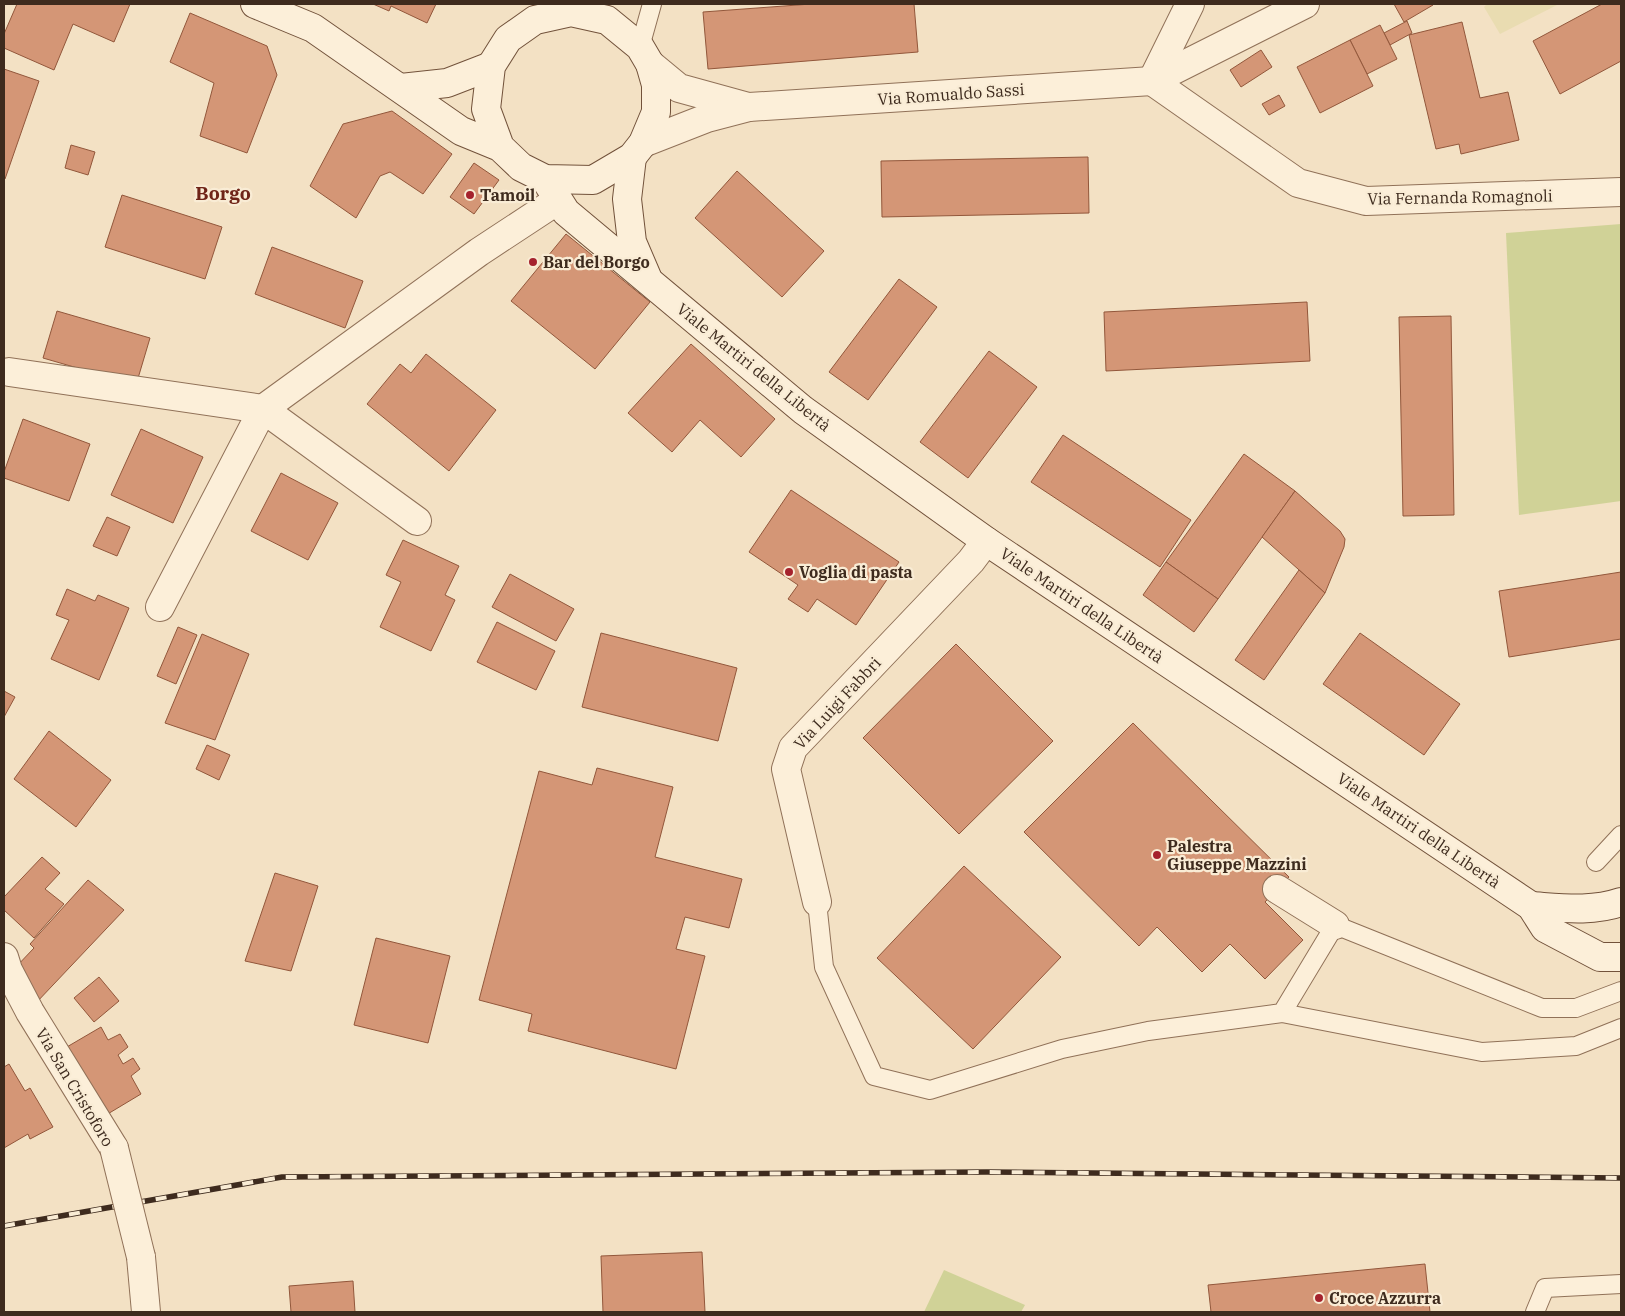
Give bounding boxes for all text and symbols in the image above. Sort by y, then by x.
street label: Via Romualdo Sassi [877,79,1025,109]
district label: Borgo [195,181,251,205]
place label: Tamoil [480,185,535,205]
street label: Via Fernanda Romagnoli [1367,185,1553,209]
marker: Tamoil [464,189,476,201]
place label: Bar del Borgo [543,252,650,272]
marker: Bar del Borgo [527,256,539,268]
street label: Viale Martiri della Libertà [673,299,835,435]
street label: Viale Martiri della Libertà [997,543,1168,667]
place label: Voglia di pasta [799,562,913,582]
marker: Voglia di pasta [783,566,795,578]
street label: Via Luigi Fabbri [789,653,885,753]
street label: Viale Martiri della Libertà [1334,768,1505,892]
place label: Palestra Giuseppe Mazzini [1167,836,1307,874]
marker: Palestra Giuseppe Mazzini [1151,849,1163,861]
street label: Via San Cristoforo [32,1024,118,1150]
place label: Croce Azzurra [1329,1288,1441,1308]
marker: Croce Azzurra [1313,1292,1325,1304]

